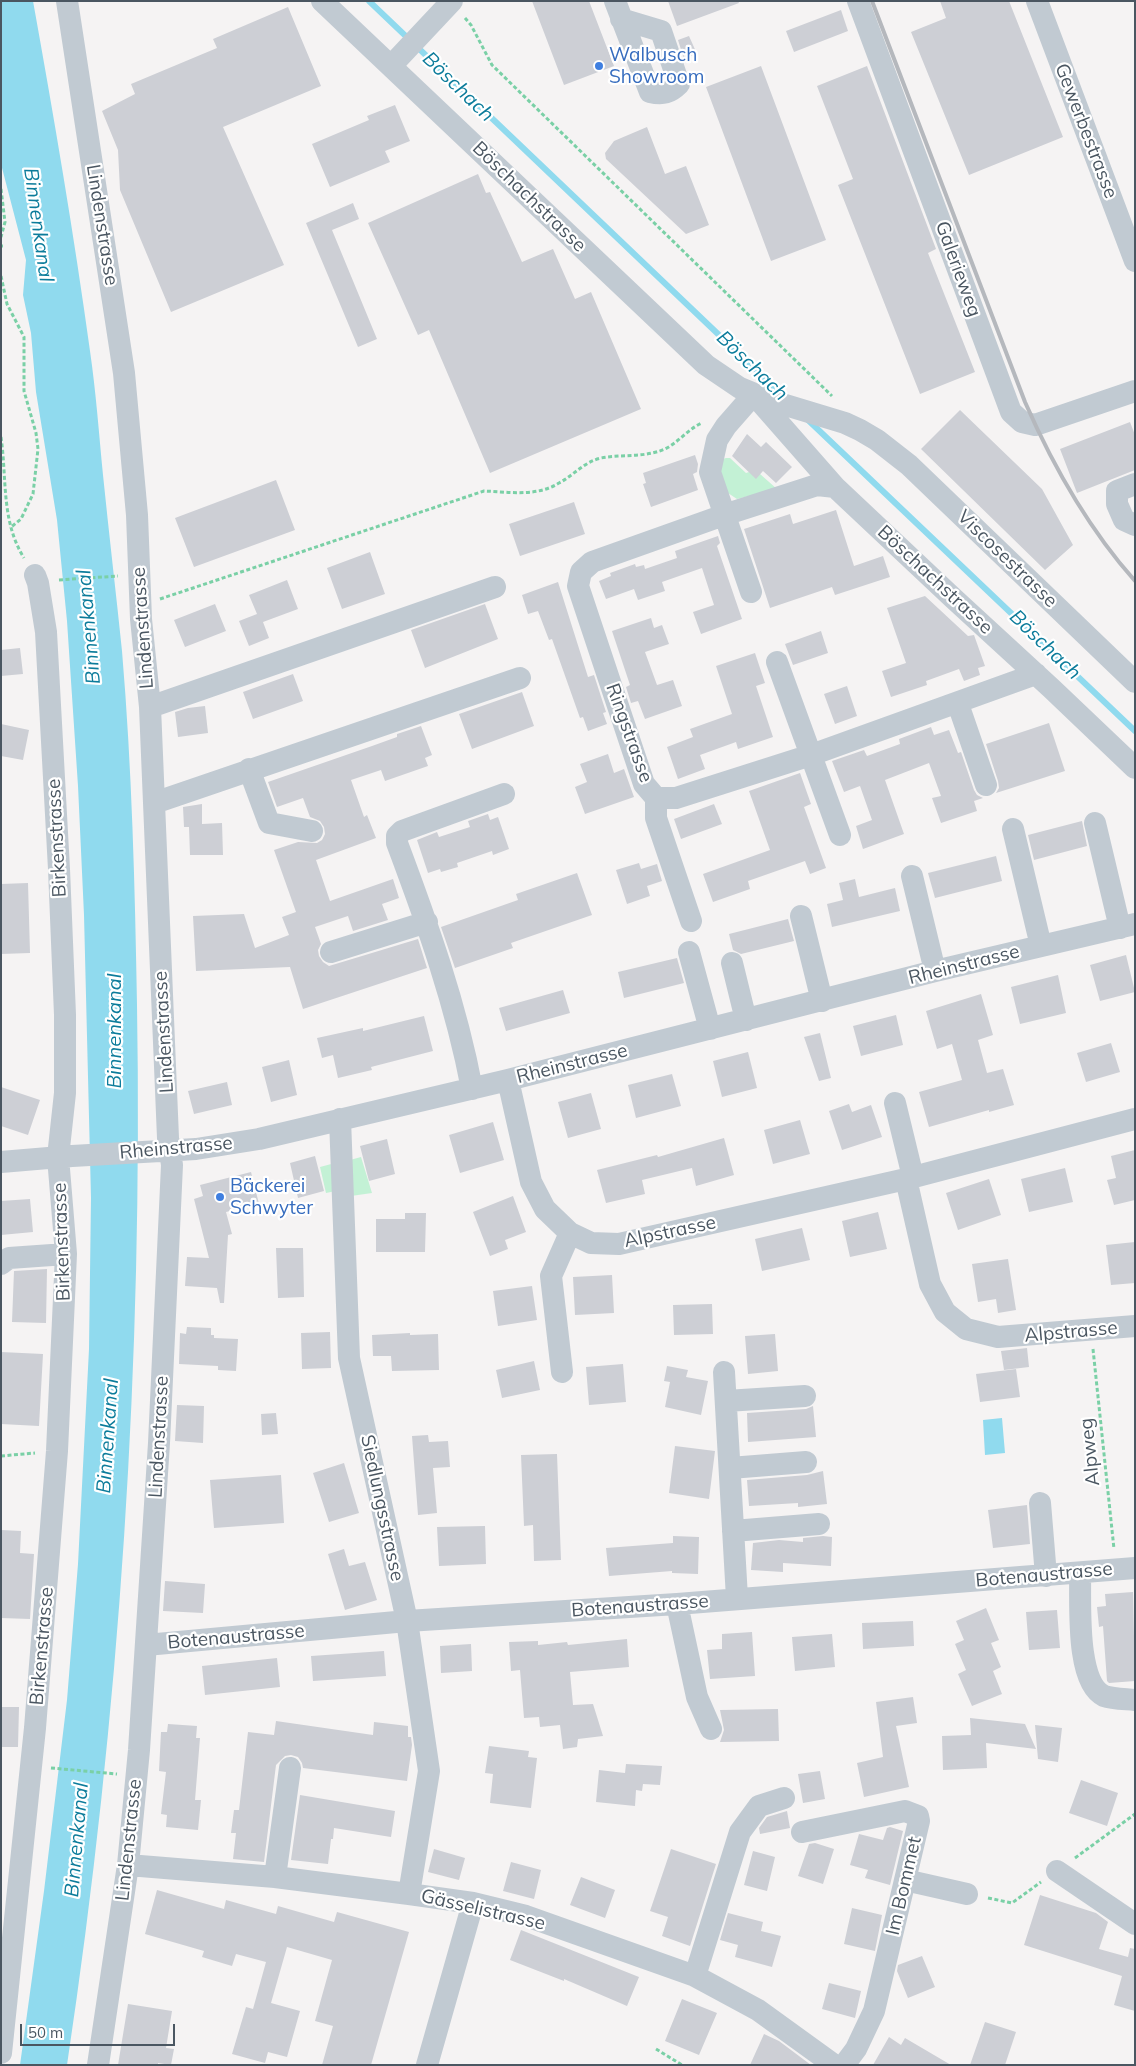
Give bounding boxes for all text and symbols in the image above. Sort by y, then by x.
place label: Walbusch Showroom [609,44,704,88]
water label: Böschach [417,47,499,127]
marker: Walbusch Showroom [593,60,605,72]
street label: Gewerbestrasse [1050,60,1122,202]
street label: Böschachstrasse [467,137,591,257]
street label: Lindenstrasse [81,163,123,287]
water label: Binnenkanal [18,166,58,284]
street label: Galerieweg [930,218,986,320]
water label: Böschach [711,326,793,406]
street label: Viscosestrasse [952,506,1062,612]
street label: Böschachstrasse [873,521,997,639]
street label: Lindenstrasse [127,566,159,690]
water label: Binnenkanal [72,569,106,685]
water label: Böschach [1004,605,1086,685]
street label: Ringstrasse [601,680,657,786]
street label: Birkenstrasse [43,778,71,898]
street label: Rheinstrasse [906,940,1022,990]
street label: Lindenstrasse [149,970,179,1094]
water label: Binnenkanal [103,973,127,1089]
street label: Rheinstrasse [514,1039,630,1089]
street label: Rheinstrasse [118,1132,234,1164]
place label: Bäckerei Schwyter [230,1175,313,1219]
street label: Birkenstrasse [49,1182,75,1302]
marker: Bäckerei Schwyter [214,1191,226,1203]
street label: Alpstrasse [622,1211,718,1253]
street label: Alpstrasse [1024,1317,1118,1347]
street label: Lindenstrasse [144,1375,174,1499]
water label: Binnenkanal [92,1378,124,1494]
street label: Alpweg [1075,1417,1105,1487]
street label: Siedlungsstrasse [355,1433,409,1583]
street label: Botenaustrasse [975,1558,1113,1592]
street label: Birkenstrasse [25,1586,59,1706]
street label: Botenaustrasse [571,1590,709,1622]
street label: Botenaustrasse [167,1620,305,1654]
street label: Lindenstrasse [111,1778,147,1902]
water label: Binnenkanal [60,1782,94,1898]
street label: Im Bommet [882,1834,926,1938]
street label: Gässelistrasse [419,1885,547,1935]
scale bar [22,2014,178,2046]
text: 50 m [28,2023,63,2042]

